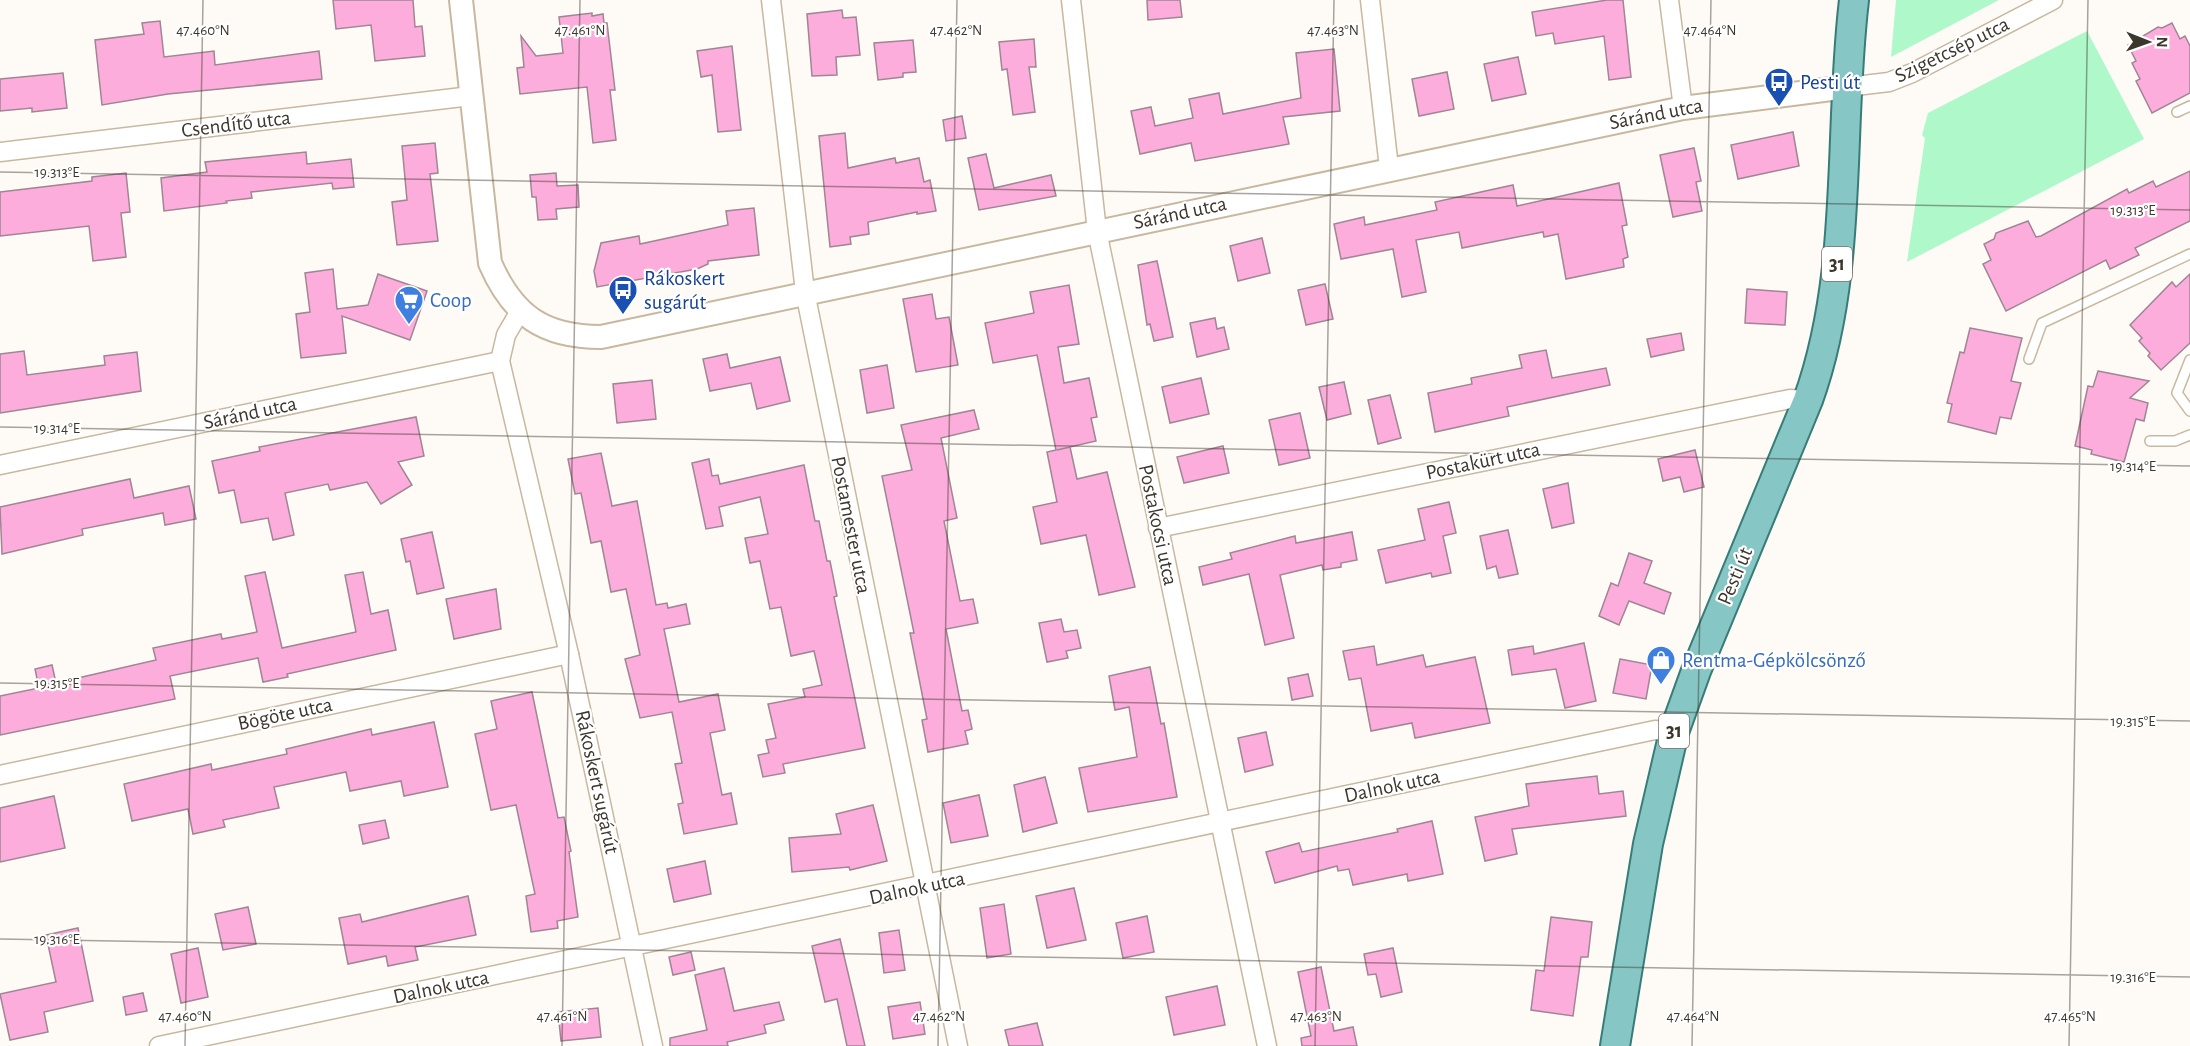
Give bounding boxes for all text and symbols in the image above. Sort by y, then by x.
north arrow [2118,12,2178,72]
street label: Szigetcsép utca [1892,13,2013,87]
text: 47.460°N [176,23,230,38]
text: 47.461°N [555,23,605,38]
text: 47.462°N [930,23,982,38]
text: 47.463°N [1307,23,1359,38]
text: 47.464°N [1683,23,1737,38]
text: N [2154,37,2170,48]
bus stop icon: Pesti út [1763,66,1795,108]
place label: Pesti út [1800,72,1860,93]
street label: Sáránd utca [1607,95,1705,133]
street label: Csendítő utca [180,107,292,141]
text: 19.313°E [35,165,79,180]
street label: Sáránd utca [1131,193,1229,233]
text: 19.313°E [2111,203,2155,218]
road number: 31 [1822,247,1852,281]
place label: Rákoskert sugárút [644,268,725,313]
bus stop icon: Rákoskert sugárút [607,274,639,316]
supermarket icon: Coop [393,284,425,326]
place label: Coop [430,290,472,311]
street label: Sáránd utca [201,393,299,433]
text: 19.314°E [34,421,80,436]
street label: Postakürt utca [1424,439,1542,483]
street label: Postamester utca [827,454,875,596]
text: 19.314°E [2110,459,2156,474]
street label: Postakocsi utca [1135,463,1181,588]
street label: Pesti út [1714,544,1757,608]
shop icon: Rentma-Gépkölcsönző [1645,644,1677,686]
place label: Rentma-Gépkölcsönző [1682,650,1866,671]
text: 19.315°E [35,676,79,691]
street label: Bögöte utca [236,694,334,734]
street label: Rákoskert sugárút [572,708,623,856]
road number: 31 [1659,714,1689,748]
text: 19.315°E [2111,714,2155,729]
street label: Dalnok utca [1342,766,1442,806]
street label: Dalnok utca [867,868,967,908]
text: 19.316°E [34,932,80,947]
street label: Dalnok utca [391,967,491,1007]
text: 19.316°E [2110,970,2156,985]
text: 47.460°N [158,1009,212,1024]
text: 47.461°N [537,1009,587,1024]
text: 47.462°N [913,1009,965,1024]
text: 47.463°N [1290,1009,1342,1024]
text: 47.464°N [1666,1009,1720,1024]
text: 47.465°N [2044,1009,2096,1024]

